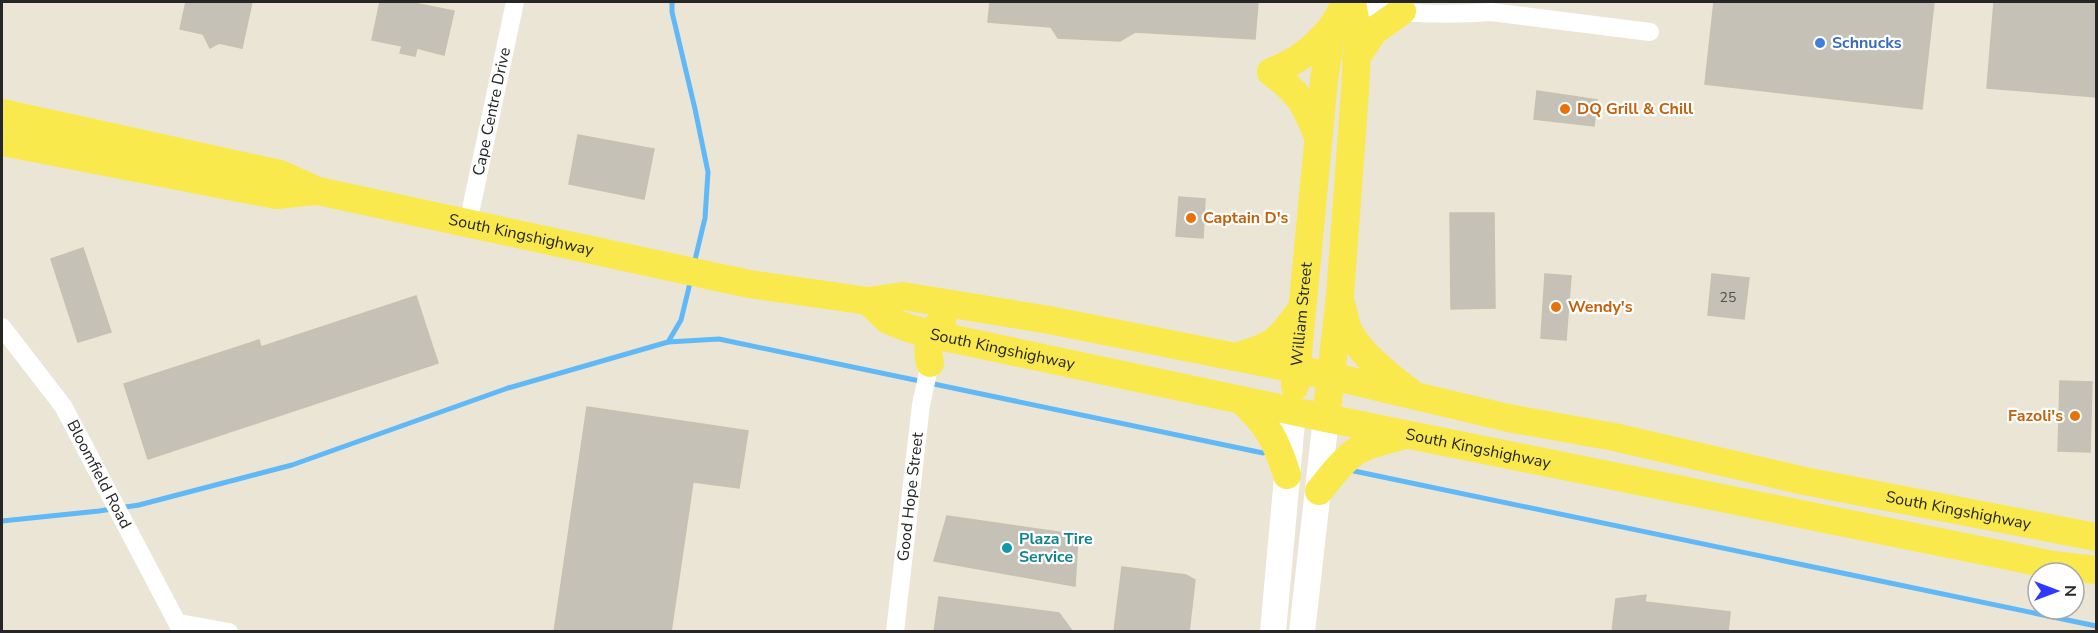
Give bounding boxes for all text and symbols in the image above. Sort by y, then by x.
place label: Schnucks [1832,32,1902,54]
marker: Schnucks [1813,36,1827,50]
street label: Cape Centre Drive [467,45,516,178]
place label: DQ Grill & Chill [1577,98,1693,120]
marker: DQ Grill & Chill [1558,102,1572,116]
place label: Captain D's [1203,207,1289,229]
street label: South Kingshighway [447,208,596,261]
marker: Captain D's [1184,211,1198,225]
street label: William Street [1286,261,1318,367]
house number: 25 [1720,288,1736,307]
place label: Wendy's [1568,296,1633,318]
marker: Wendy's [1549,300,1563,314]
street label: South Kingshighway [928,323,1078,376]
place label: Fazoli's [2008,405,2063,427]
marker: Fazoli's [2068,409,2082,423]
street label: Bloomfield Road [61,416,137,532]
street label: South Kingshighway [1404,423,1553,474]
street label: Good Hope Street [892,431,929,563]
street label: South Kingshighway [1884,486,2034,535]
place label: Plaza Tire Service [1019,528,1093,568]
marker: Plaza Tire Service [1000,541,1014,555]
north arrow [2026,561,2086,621]
text: N [2059,585,2081,597]

